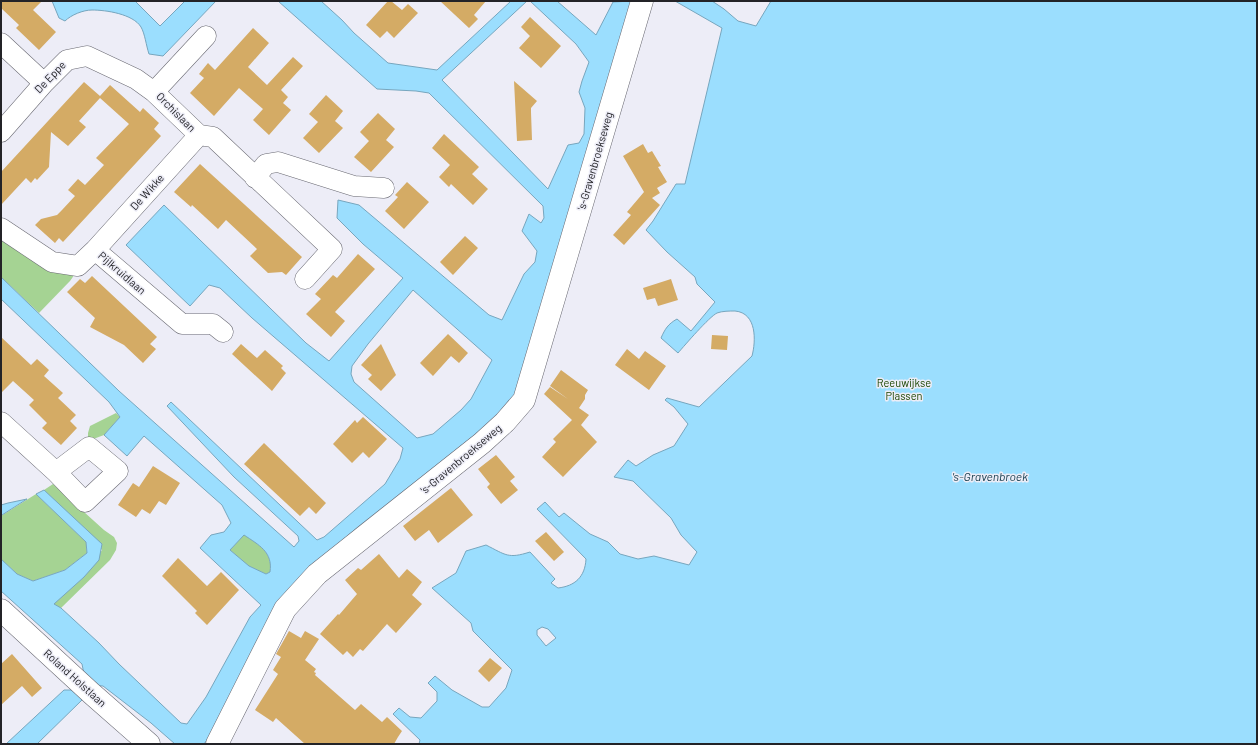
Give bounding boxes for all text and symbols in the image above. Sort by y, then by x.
street label: De Eppe [31,58,68,95]
street label: Orchislaan [154,89,199,134]
street label: 's-Gravenbroekseweg [574,110,615,212]
street label: De Wikke [127,171,166,212]
street label: Pijlkruidlaan [96,249,149,297]
park label: Reeuwijkse Plassen [877,376,931,402]
street label: 's-Gravenbroekseweg [418,421,504,496]
water label: 's-Gravenbroek [952,469,1028,483]
street label: Roland Holstlaan [41,646,109,709]

